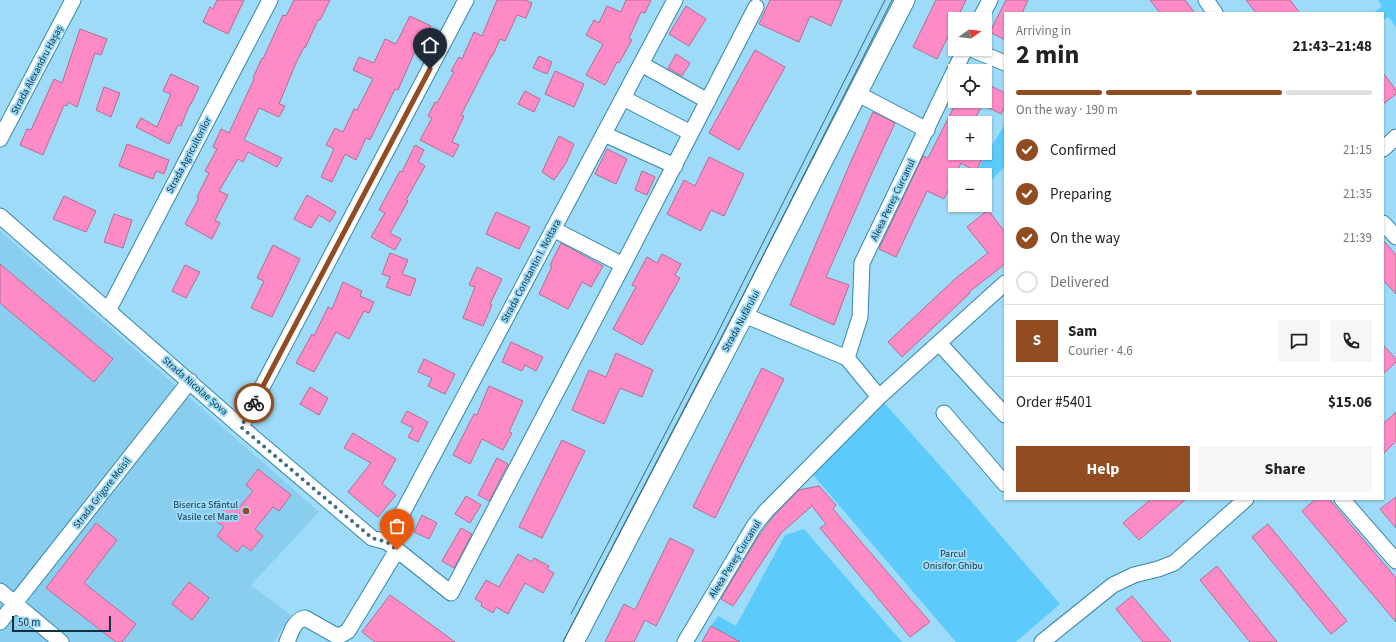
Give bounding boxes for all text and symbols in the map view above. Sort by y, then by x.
north arrow [948,12,992,56]
map controls [948,12,992,212]
text: Arriving in [1016,22,1071,40]
street label: Strada Alexandru Hașaș [8,23,66,117]
pin [413,28,447,69]
icon: home [419,34,441,56]
text: 2 min [1016,36,1079,73]
text: 21:43–21:48 [1292,36,1372,57]
button: locate [948,64,992,108]
text: On the way · 190 m [1016,101,1118,119]
street label: Strada Agricultorilor [163,114,215,196]
button: + [948,116,992,160]
icon: check [1016,139,1038,161]
text: Confirmed [1050,140,1116,161]
text: 21:15 [1343,141,1372,159]
street label: Aleea Peneș Curcanul [867,156,919,243]
button: − [948,168,992,212]
icon: check [1016,183,1038,205]
text: Preparing [1050,184,1111,205]
text: 21:35 [1343,185,1372,203]
street label: Strada Constantin I. Nottara [498,217,564,325]
icon: check [1016,227,1038,249]
text: On the way [1050,228,1120,249]
text: 21:39 [1343,229,1372,247]
text: Delivered [1050,272,1109,293]
street label: Strada Nufărului [719,288,763,354]
button: chat [1278,320,1320,362]
button: phone [1330,320,1372,362]
text: Sam [1068,321,1097,342]
text: S [1033,330,1041,351]
text: Courier · 4.6 [1068,342,1133,360]
street label: Strada Nicolae Șova [159,354,231,418]
courier [234,383,274,423]
icon: bike [243,392,265,414]
text: Order #5401 [1016,392,1092,413]
text: $15.06 [1328,392,1372,413]
button: Help [1016,446,1190,492]
button: Share [1198,446,1372,492]
street label: Strada Grigore Moisil [70,454,134,531]
place label: Biserica Sfântul Vasile cel Mare [173,498,238,524]
marker: Biserica Sfântul Vasile cel Mare [241,506,251,516]
pin [380,509,414,550]
icon: bag [386,515,408,537]
street label: Aleea Peneș Curcanul [705,517,765,601]
park label: Parcul Onisifor Ghibu [923,547,983,573]
scale bar [12,614,111,633]
text: 50 m [18,615,40,630]

